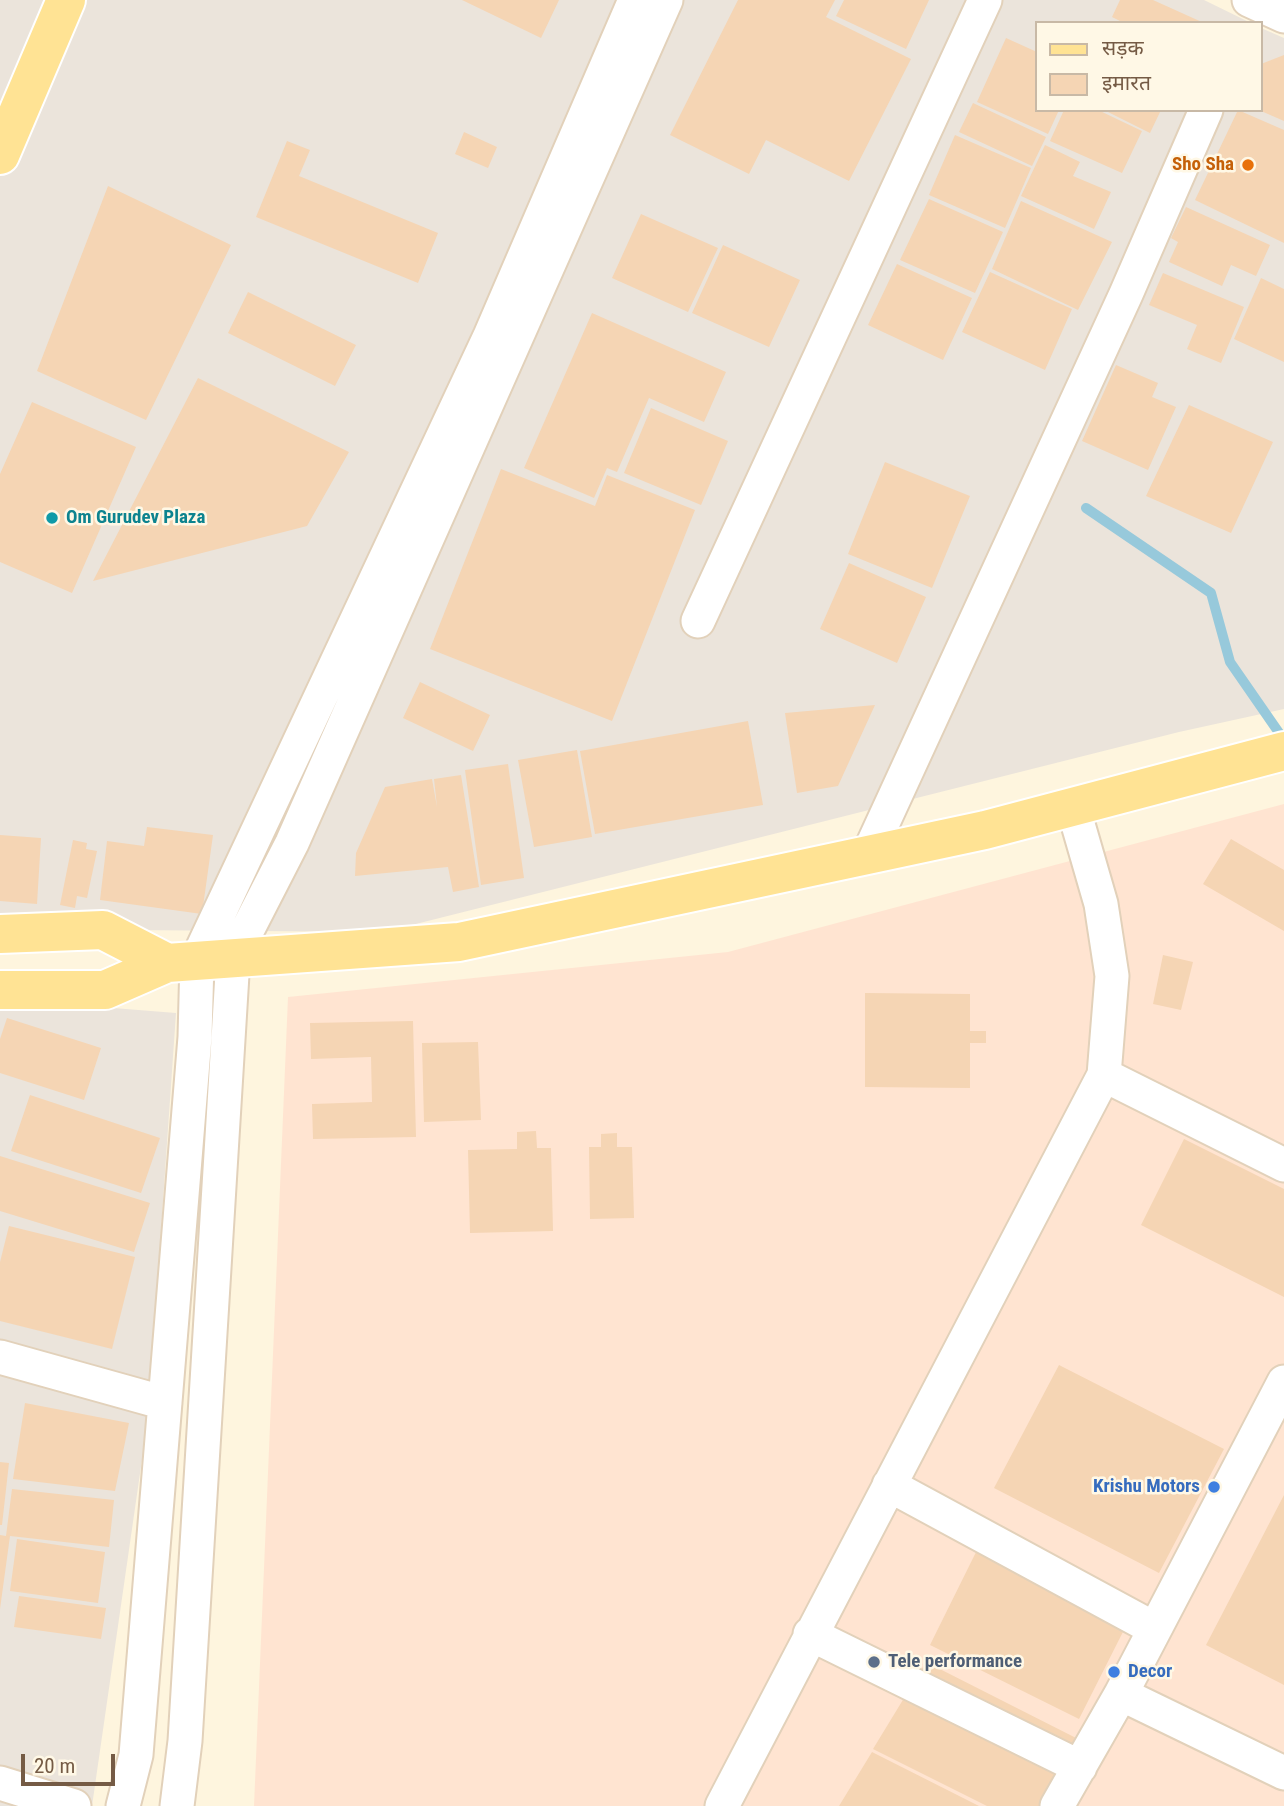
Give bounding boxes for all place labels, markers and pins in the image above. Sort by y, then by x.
place label: Sho Sha [1172,154,1234,176]
marker: Sho Sha [1240,157,1256,173]
place label: Om Gurudev Plaza [66,507,205,529]
marker: Om Gurudev Plaza [44,510,60,526]
place label: Krishu Motors [1093,1476,1200,1498]
marker: Krishu Motors [1206,1479,1222,1495]
place label: Tele performance [888,1651,1022,1673]
marker: Tele performance [866,1654,882,1670]
place label: Decor [1128,1661,1172,1683]
marker: Decor [1106,1664,1122,1680]

